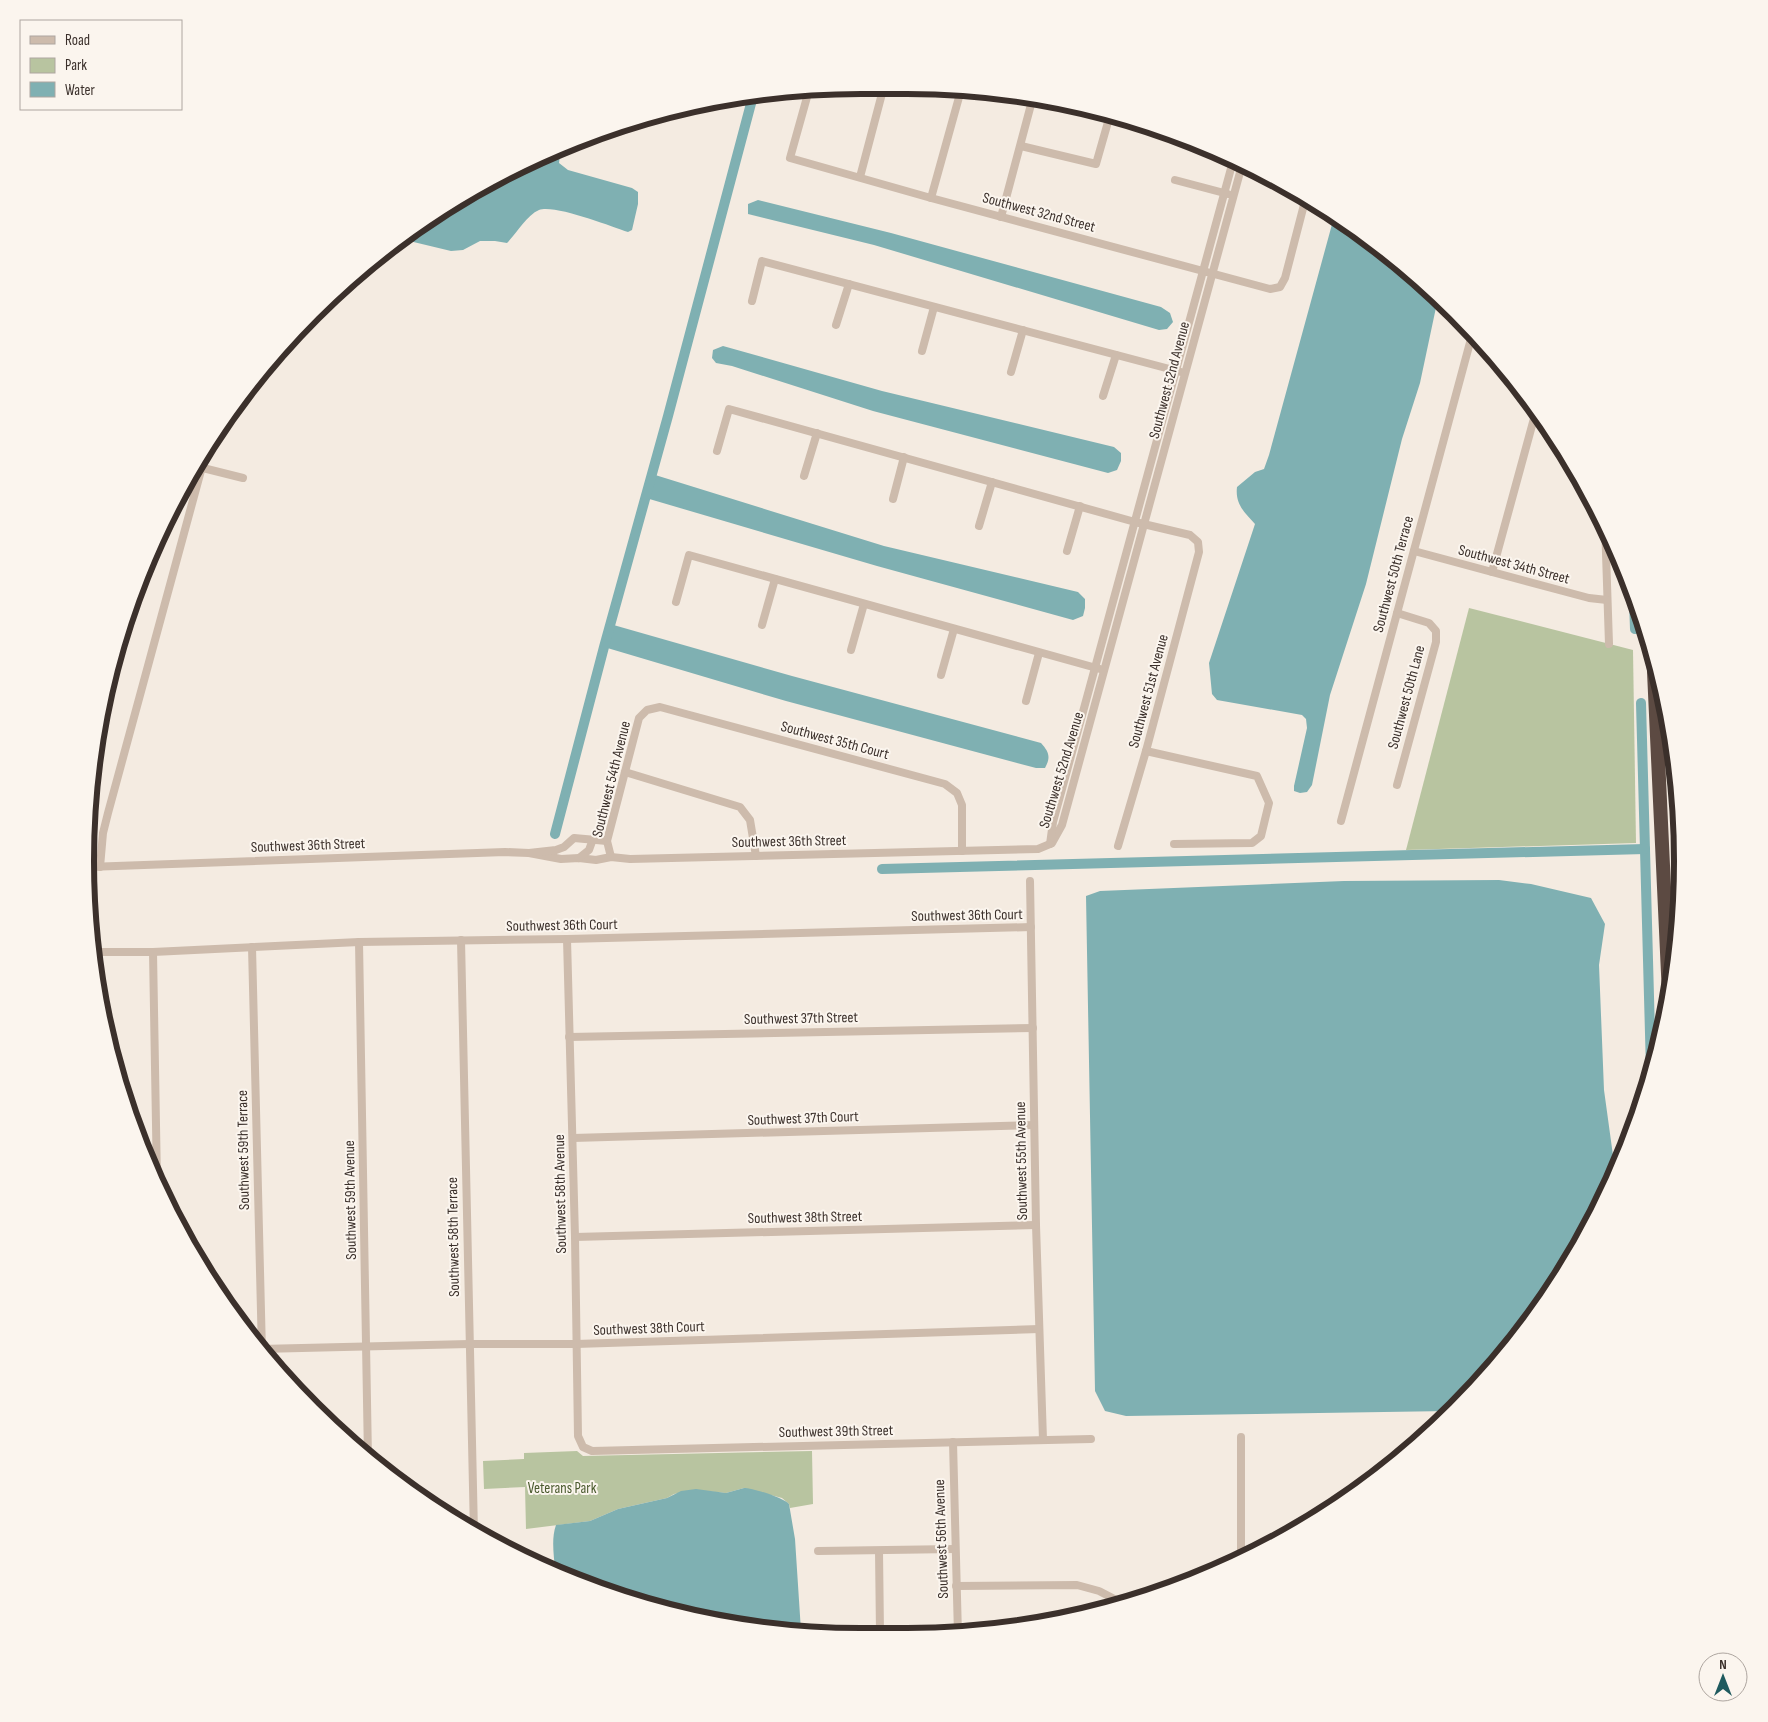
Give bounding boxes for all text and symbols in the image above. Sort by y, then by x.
legend [20,20,182,110]
text: Road [65,31,90,50]
text: Park [65,56,87,75]
text: Water [65,81,96,100]
street label: Southwest 32nd Street [980,188,1098,237]
street label: Southwest 52nd Avenue [1145,319,1194,441]
street label: Southwest 50th Terrace [1369,514,1418,635]
street label: Southwest 34th Street [1456,541,1572,589]
street label: Southwest 51st Avenue [1124,632,1173,750]
street label: Southwest 50th Lane [1384,643,1429,751]
street label: Southwest 52nd Avenue [1035,710,1088,831]
street label: Southwest 35th Court [779,717,891,764]
street label: Southwest 54th Avenue [588,719,635,839]
street label: Southwest 36th Street [732,831,847,852]
street label: Southwest 36th Street [250,834,366,857]
street label: Southwest 36th Court [911,905,1023,926]
street label: Southwest 36th Court [506,915,618,936]
street label: Southwest 37th Street [744,1008,859,1029]
street label: Southwest 59th Terrace [233,1090,254,1210]
street label: Southwest 55th Avenue [1011,1101,1032,1221]
street label: Southwest 37th Court [747,1107,859,1130]
street label: Southwest 58th Avenue [550,1134,571,1254]
street label: Southwest 59th Avenue [340,1140,361,1260]
street label: Southwest 58th Terrace [443,1177,464,1297]
street label: Southwest 38th Street [748,1207,863,1228]
street label: Southwest 38th Court [593,1317,706,1340]
street label: Southwest 39th Street [778,1421,894,1442]
park label: Veterans Park [528,1479,597,1498]
street label: Southwest 56th Avenue [930,1479,953,1599]
north arrow [1698,1652,1748,1702]
text: N [1719,1656,1727,1673]

